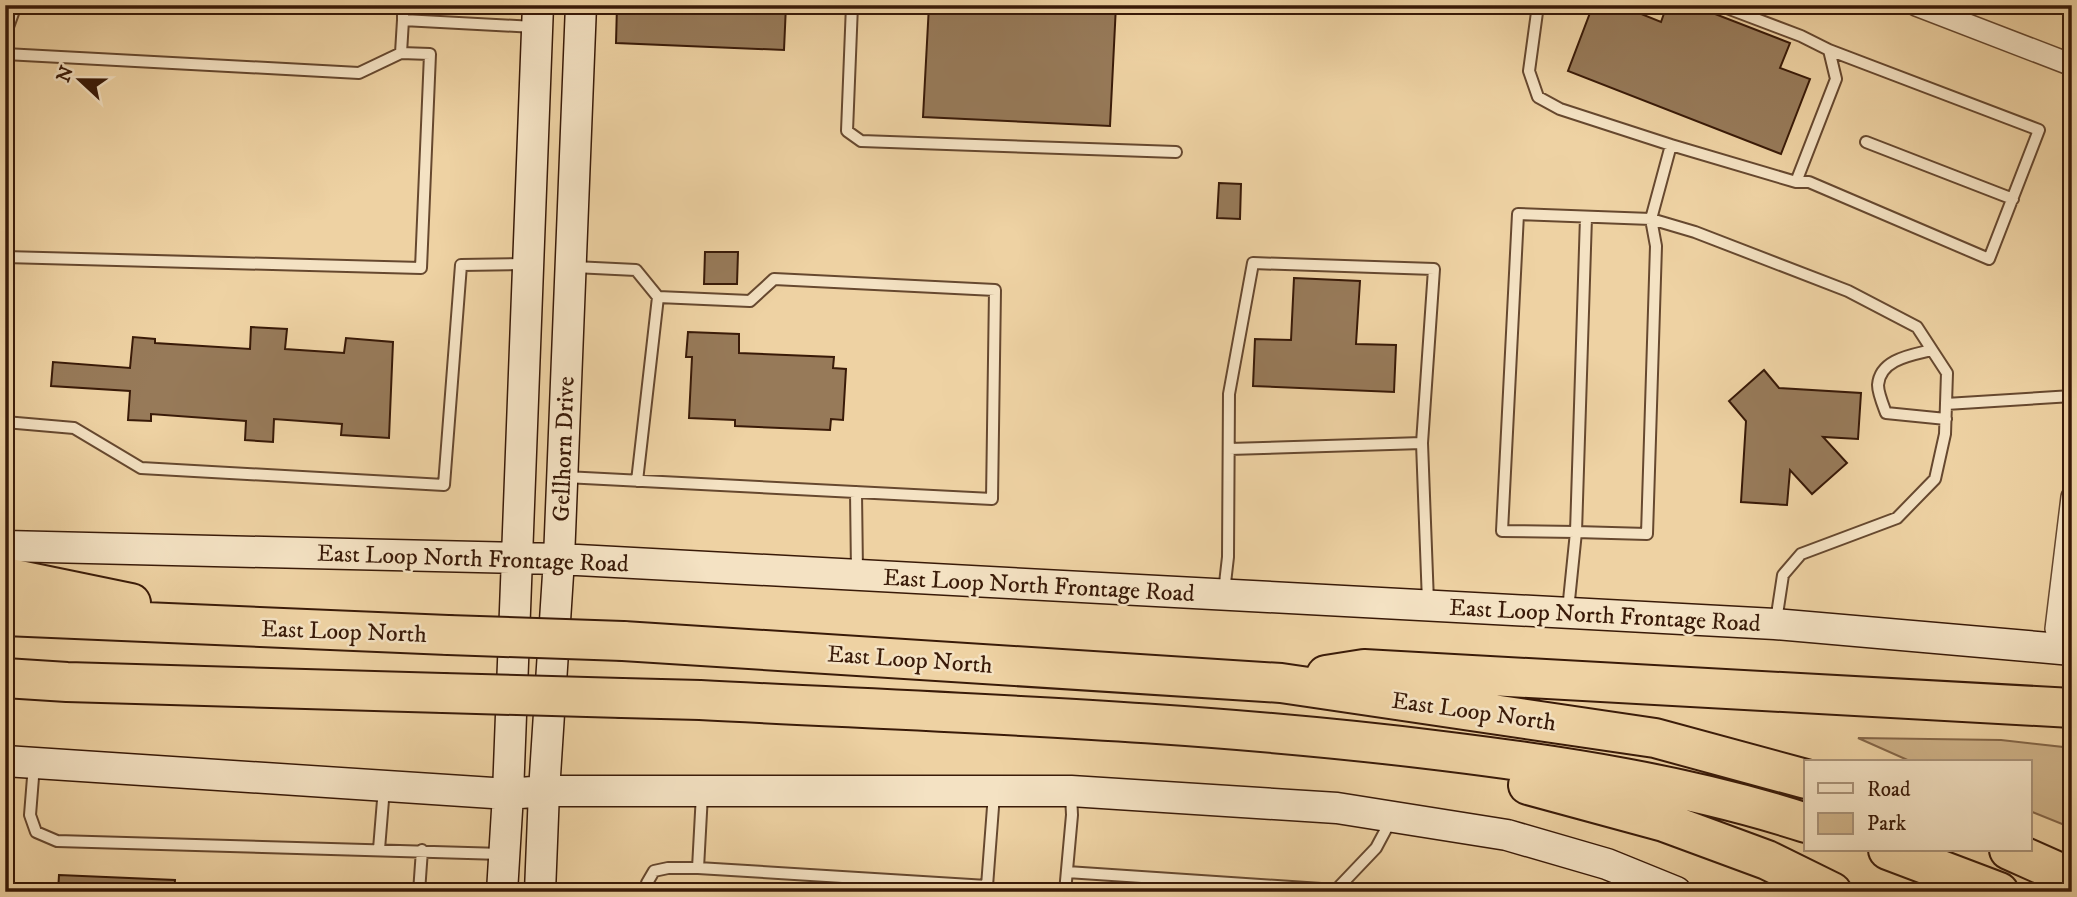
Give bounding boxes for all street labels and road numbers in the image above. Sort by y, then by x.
street label: Gellhorn Drive [546,376,582,522]
street label: East Loop North Frontage Road [317,539,629,579]
street label: East Loop North Frontage Road [882,563,1195,609]
street label: East Loop North Frontage Road [1448,593,1761,639]
street label: East Loop North [261,614,428,650]
street label: East Loop North [826,639,994,681]
street label: East Loop North [1390,686,1558,738]

